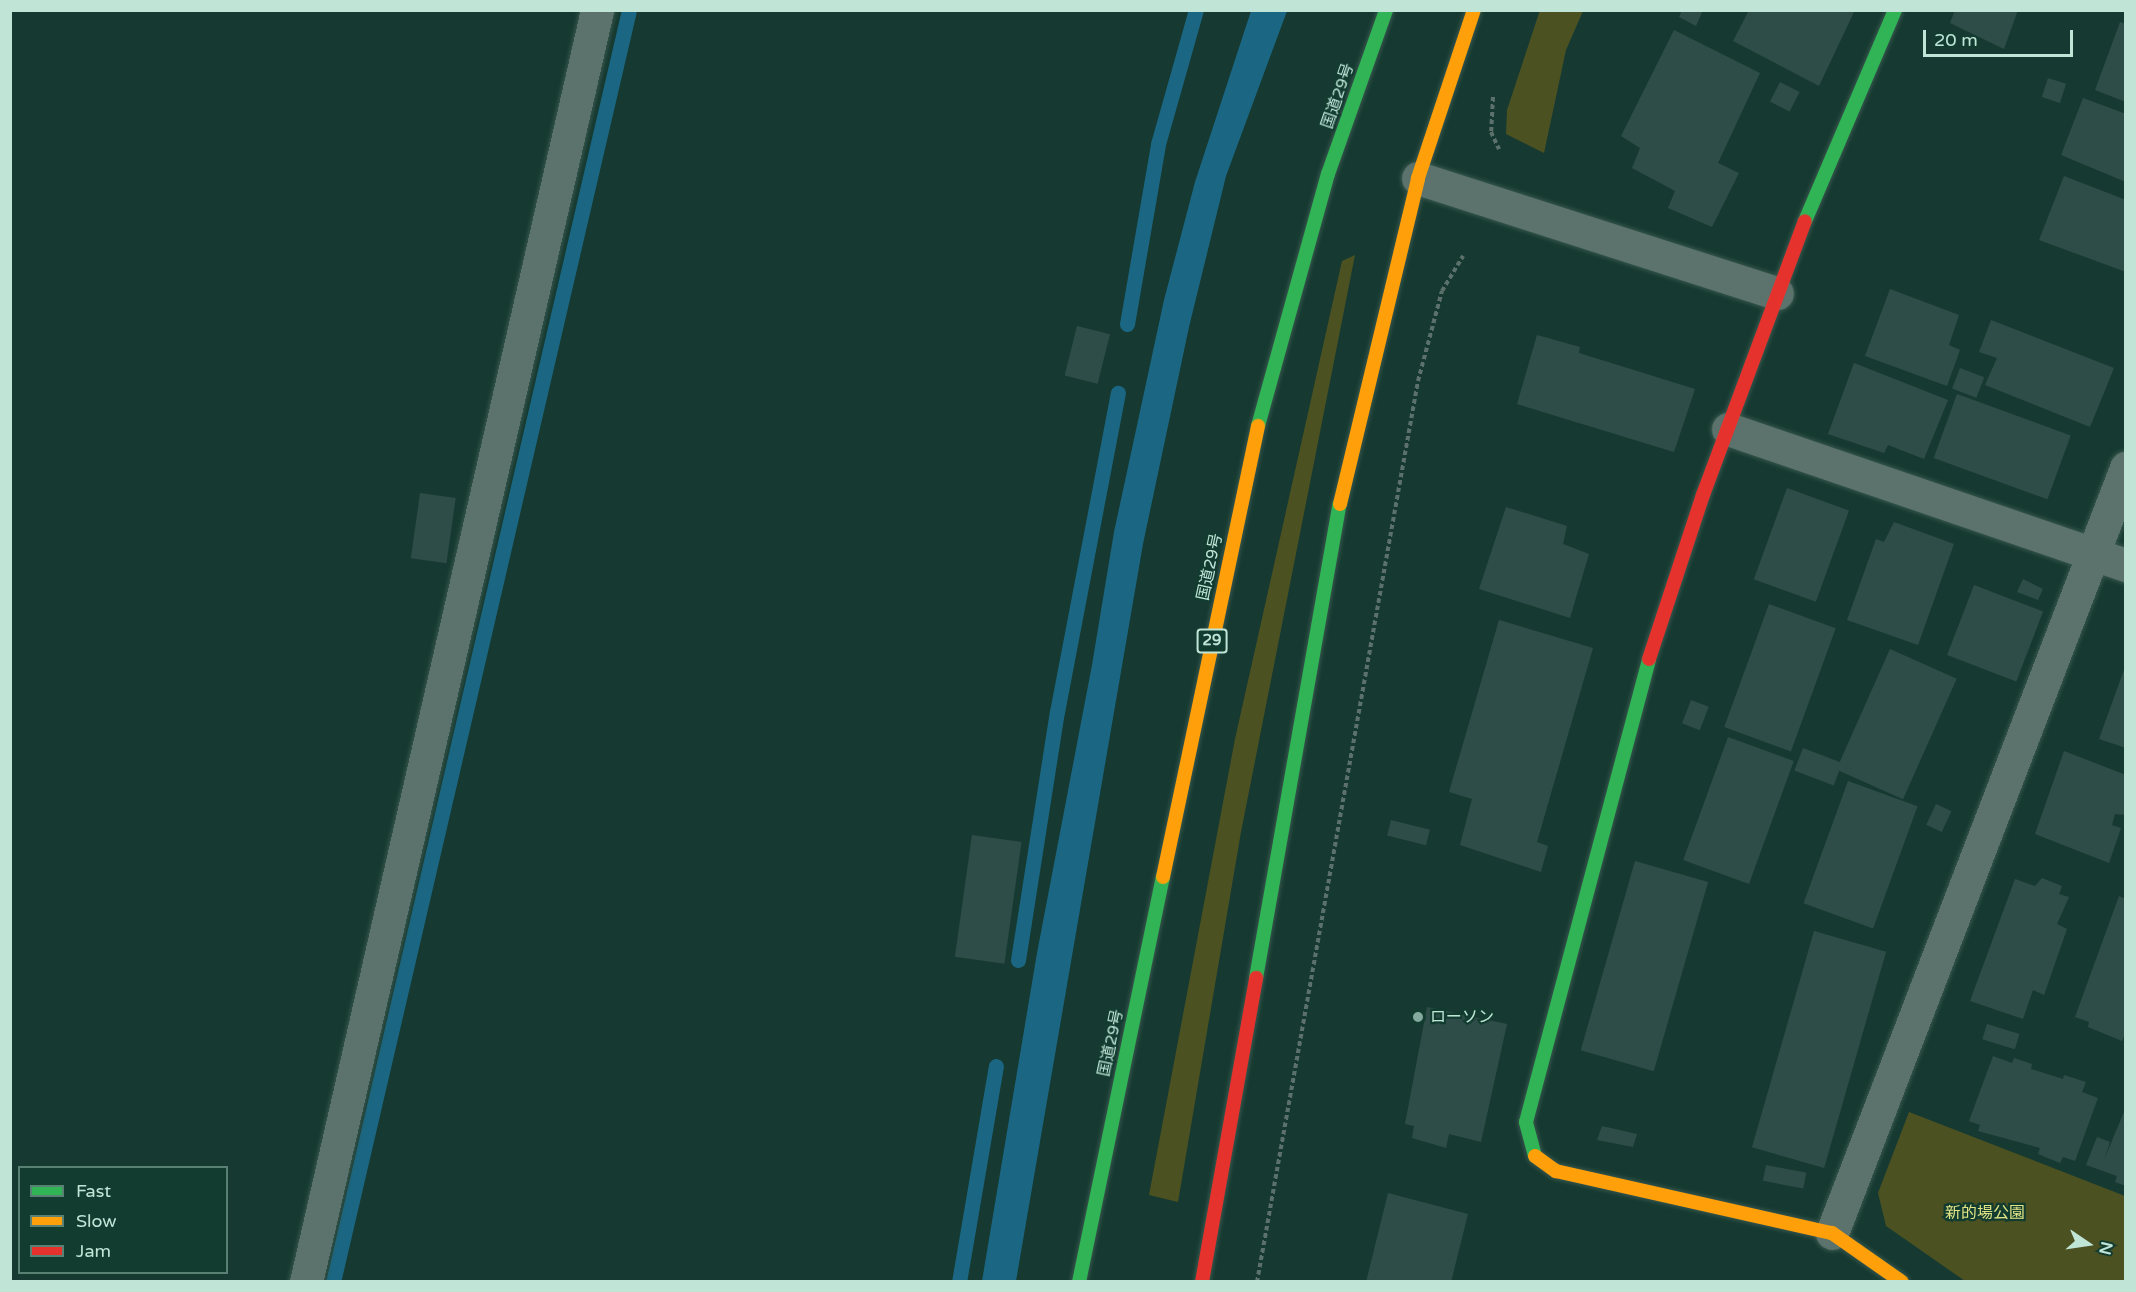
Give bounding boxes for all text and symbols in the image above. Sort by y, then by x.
scale bar [1926,18,2076,56]
text: 20 m [1934,29,1978,51]
street label: 国道29号 [1318,61,1358,131]
street label: 国道29号 [1194,532,1226,602]
road number: 29 [1196,629,1228,653]
place label: ローソン [1430,1007,1494,1027]
street label: 国道29号 [1095,1008,1127,1078]
marker: ローソン [1411,1010,1425,1024]
legend [18,1166,228,1274]
text: Fast [76,1180,111,1202]
park label: 新的場公園 [1945,1203,2025,1223]
text: Slow [76,1210,117,1232]
north arrow [2058,1214,2118,1274]
text: Jam [76,1240,111,1262]
text: N [2094,1240,2117,1257]

